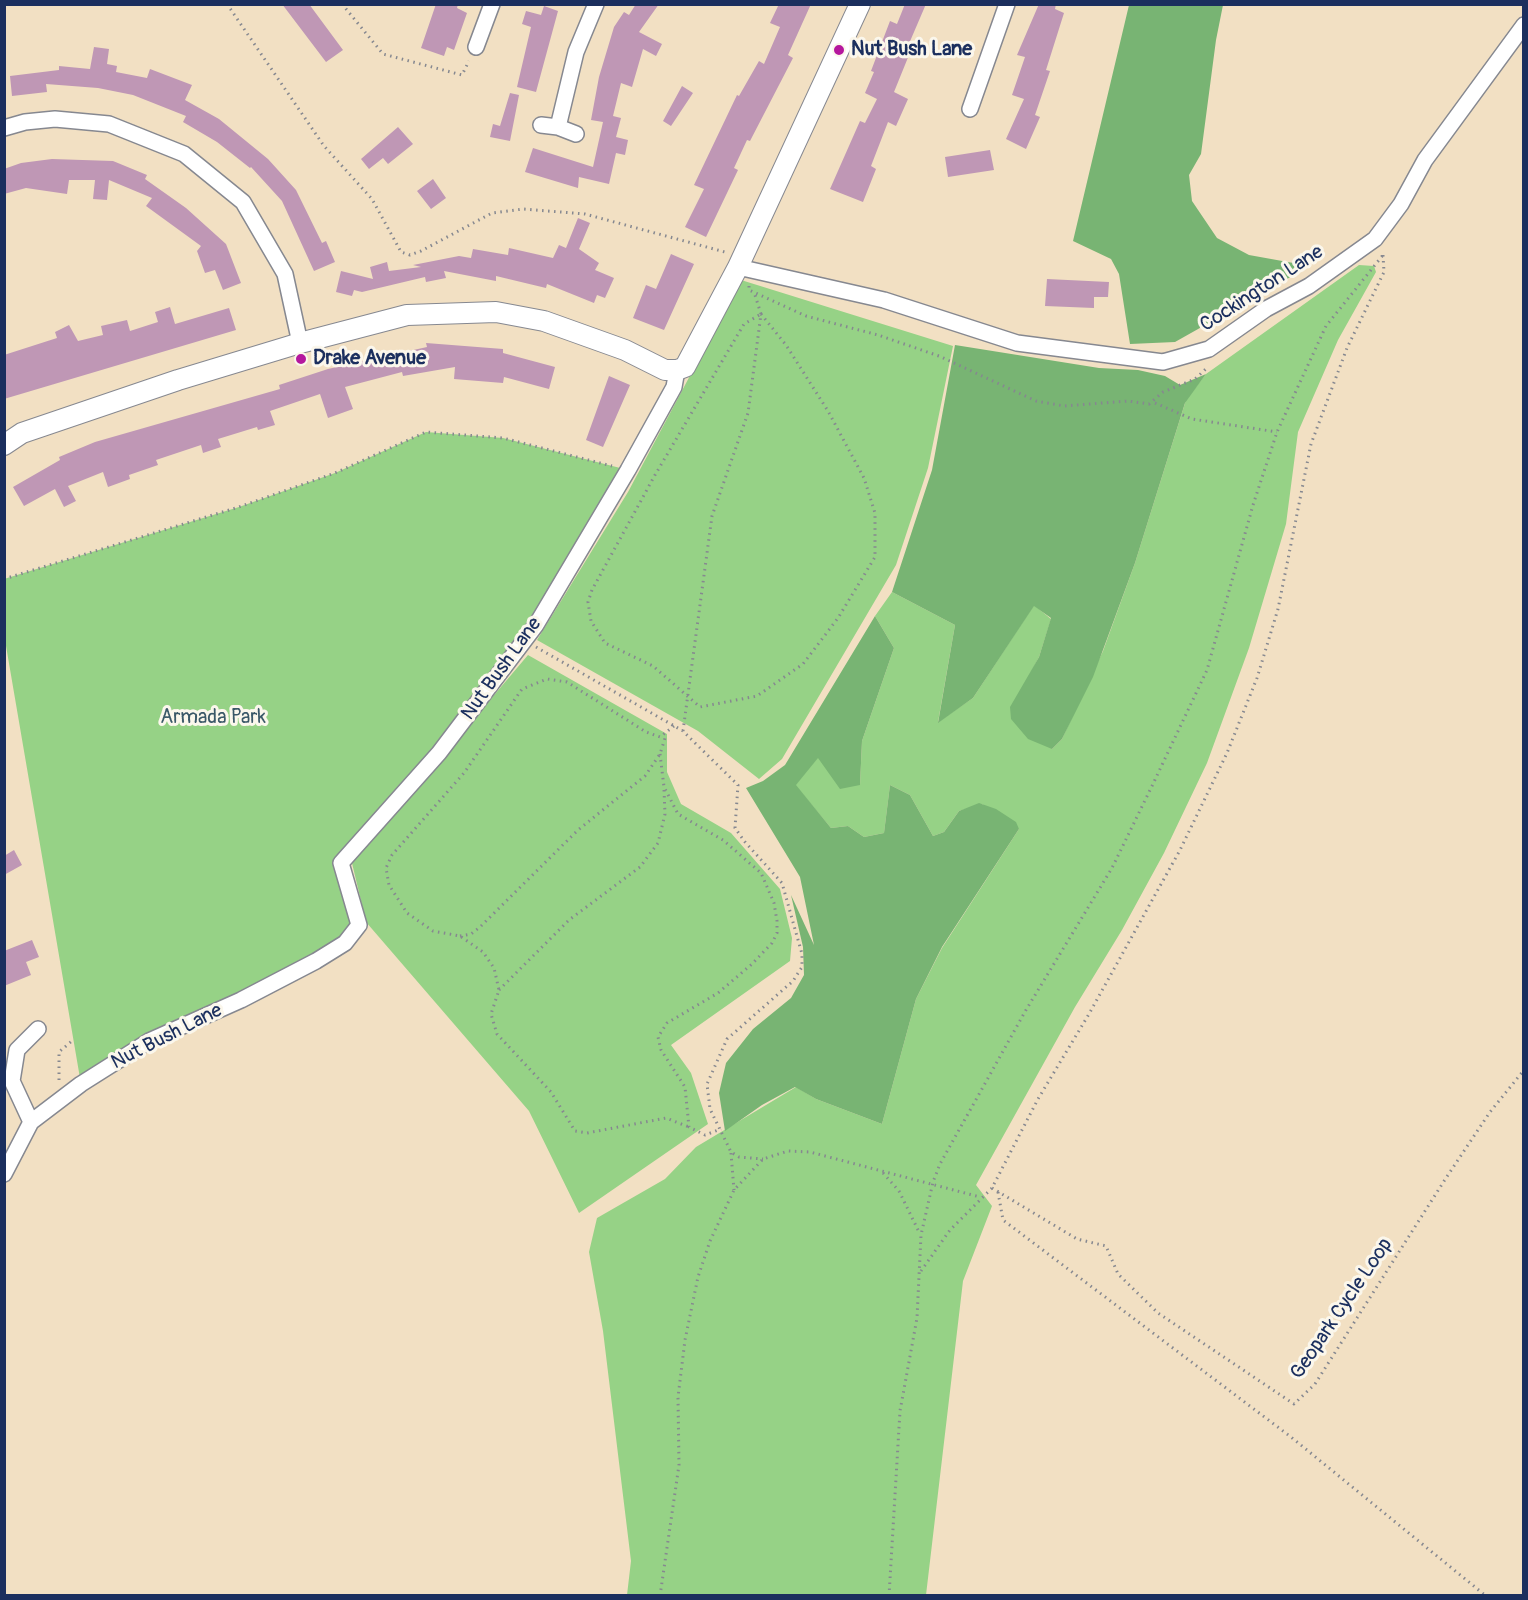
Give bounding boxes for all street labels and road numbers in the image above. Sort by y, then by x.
street label: Cockington Lane [1196,240,1328,338]
street label: Nut Bush Lane [457,613,547,725]
street label: Nut Bush Lane [108,999,226,1075]
street label: Geopark Cycle Loop [1286,1234,1398,1384]

